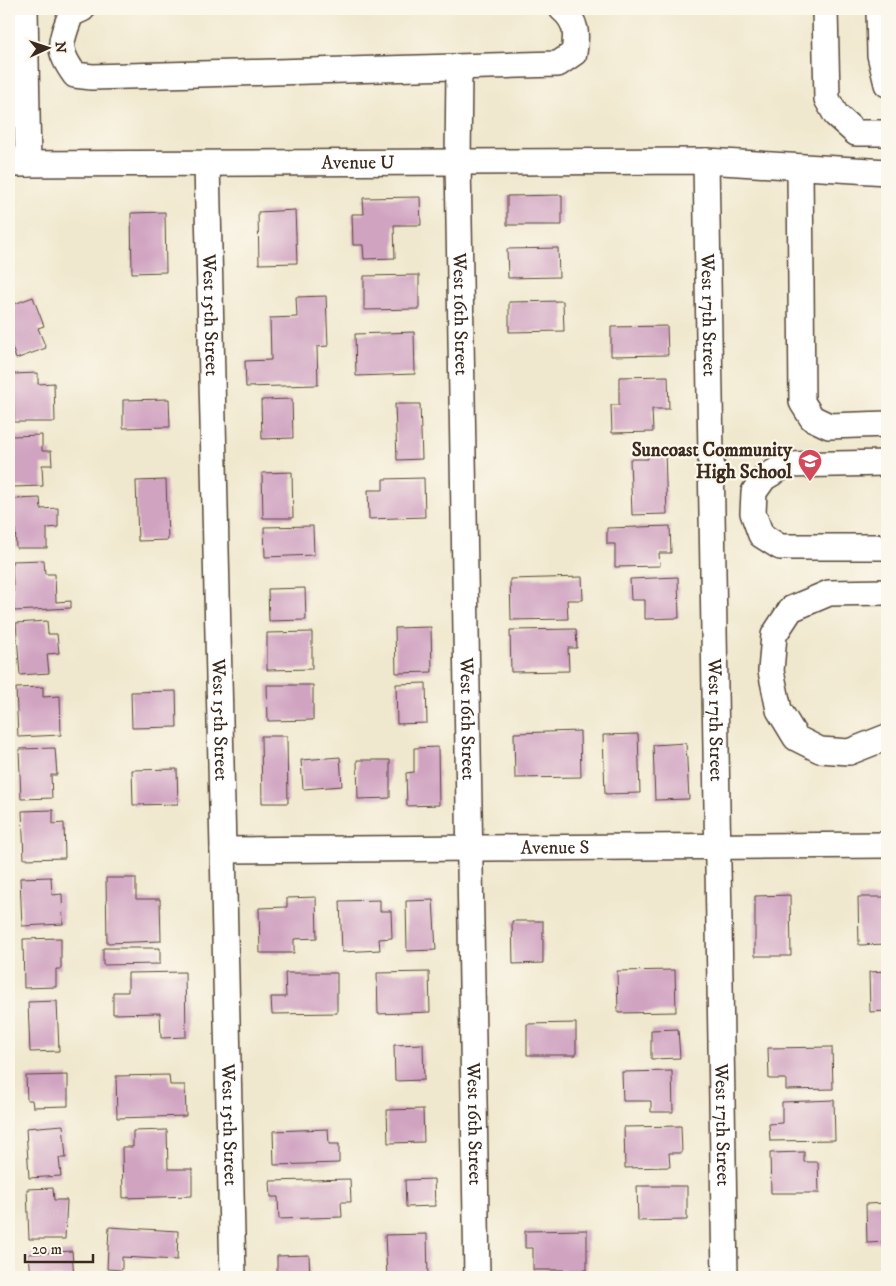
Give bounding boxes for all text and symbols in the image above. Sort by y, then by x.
north arrow [22,22,72,72]
text: N [51,41,69,54]
street label: Avenue U [321,151,395,174]
street label: West 16th Street [448,251,473,376]
street label: West 17th Street [696,252,721,377]
street label: West 15th Street [198,253,223,376]
place label: Suncoast Community High School [632,439,793,484]
school or university icon: Suncoast Community High School [797,448,823,482]
street label: West 16th Street [455,656,480,781]
street label: West 15th Street [207,657,233,781]
street label: West 17th Street [703,657,728,782]
street label: Avenue S [520,836,590,859]
street label: West 16th Street [462,1061,487,1185]
street label: West 15th Street [216,1062,242,1186]
street label: West 17th Street [710,1062,735,1187]
scale bar [25,1231,92,1263]
text: 20 m [32,1240,62,1259]

